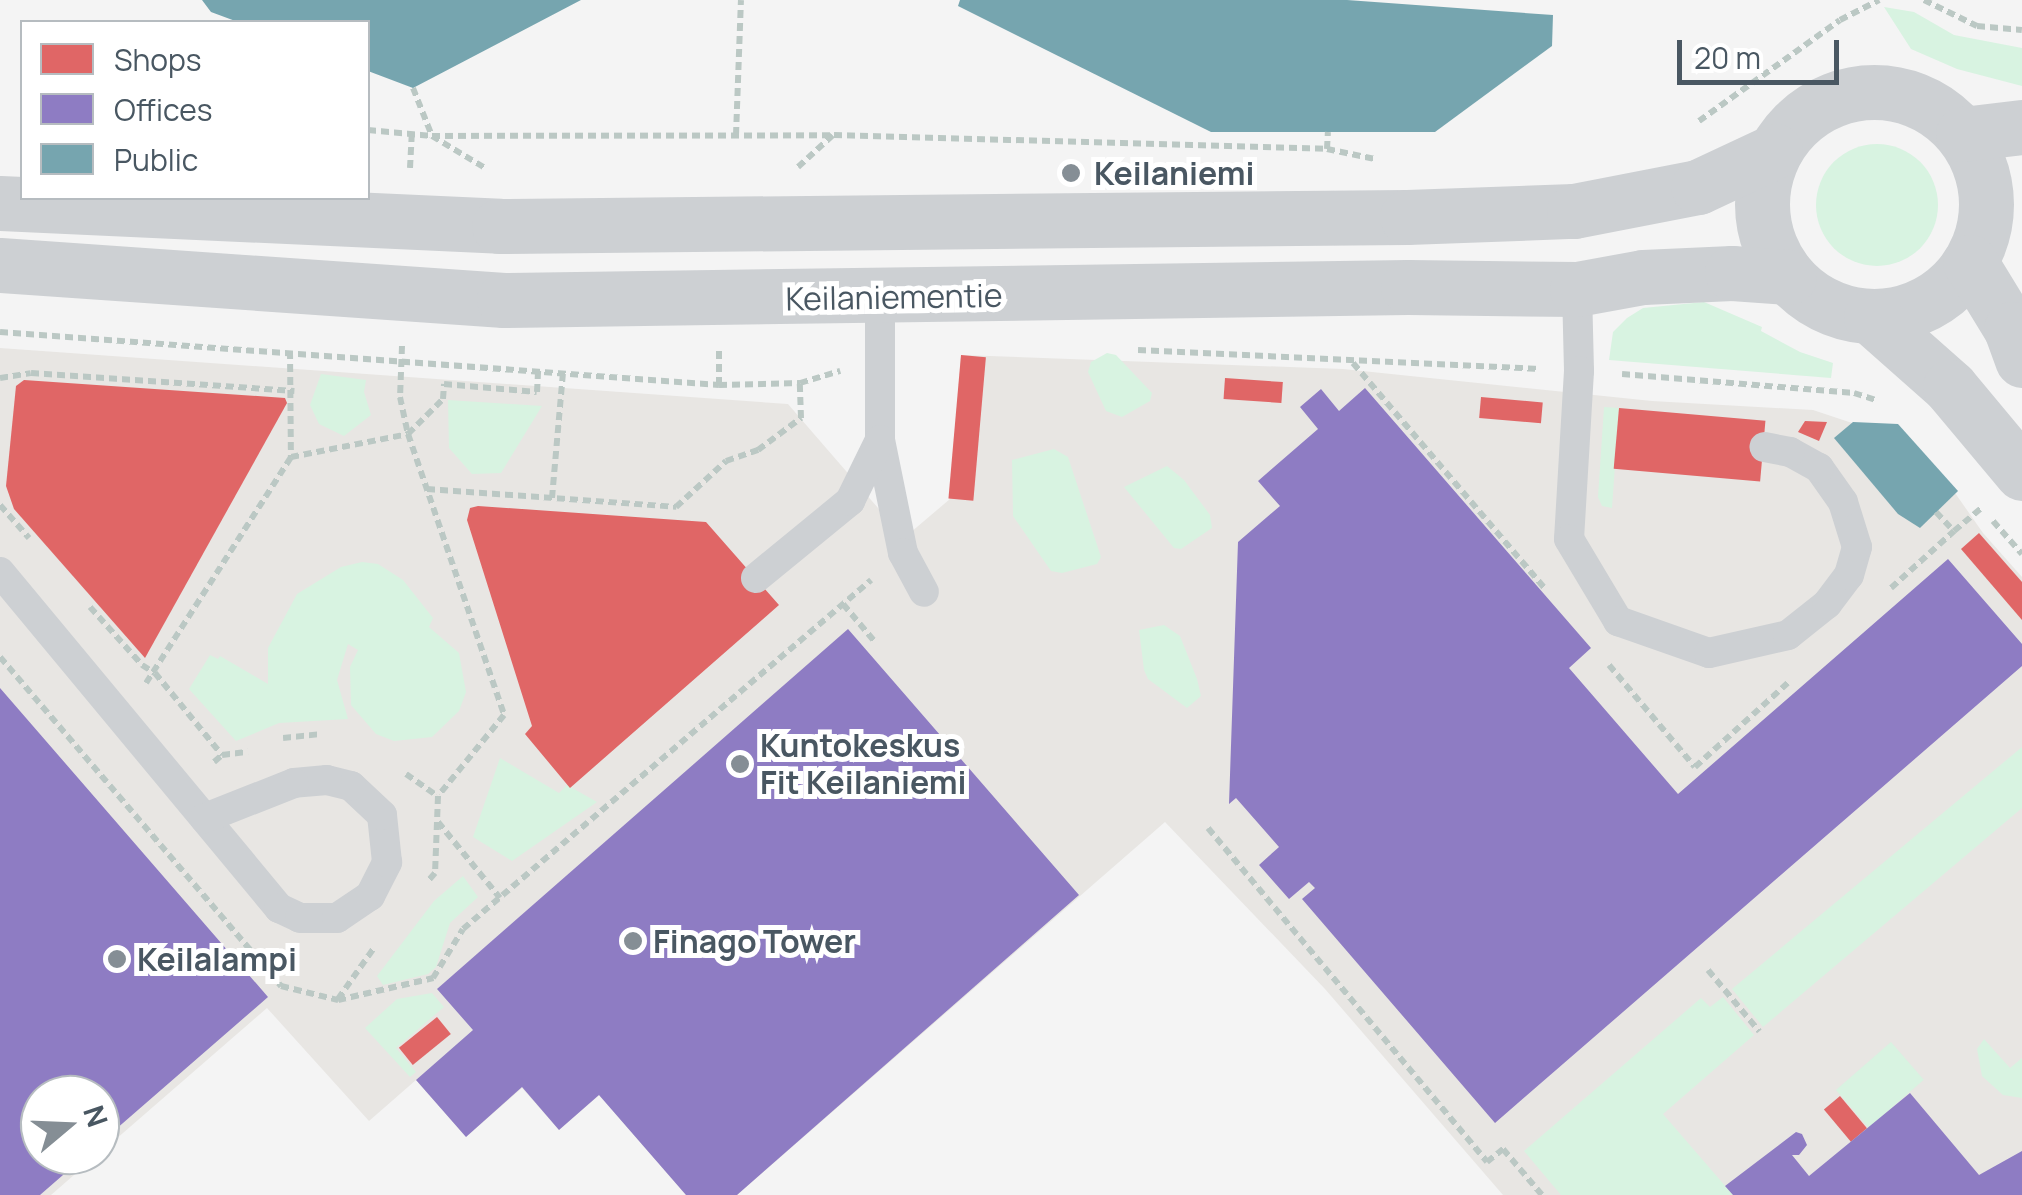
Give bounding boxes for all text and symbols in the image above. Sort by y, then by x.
legend [20,20,370,200]
scale bar [1682,20,1844,82]
text: 20 m [1694,37,1761,78]
text: Shops [114,39,201,80]
text: Offices [114,89,212,130]
text: Public [114,139,198,180]
place label: Keilaniemi [1094,154,1255,192]
marker: Keilaniemi [1058,160,1084,186]
street label: Keilaniementie [785,276,1003,318]
place label: Kuntokeskus Fit Keilaniemi [760,727,967,802]
marker: Kuntokeskus Fit Keilaniemi [729,753,751,775]
place label: Finago Tower [653,922,856,960]
marker: Finago Tower [622,930,644,952]
place label: Keilalampi [137,940,297,978]
marker: Keilalampi [106,948,128,970]
north arrow [20,1075,120,1175]
text: N [75,1100,118,1132]

